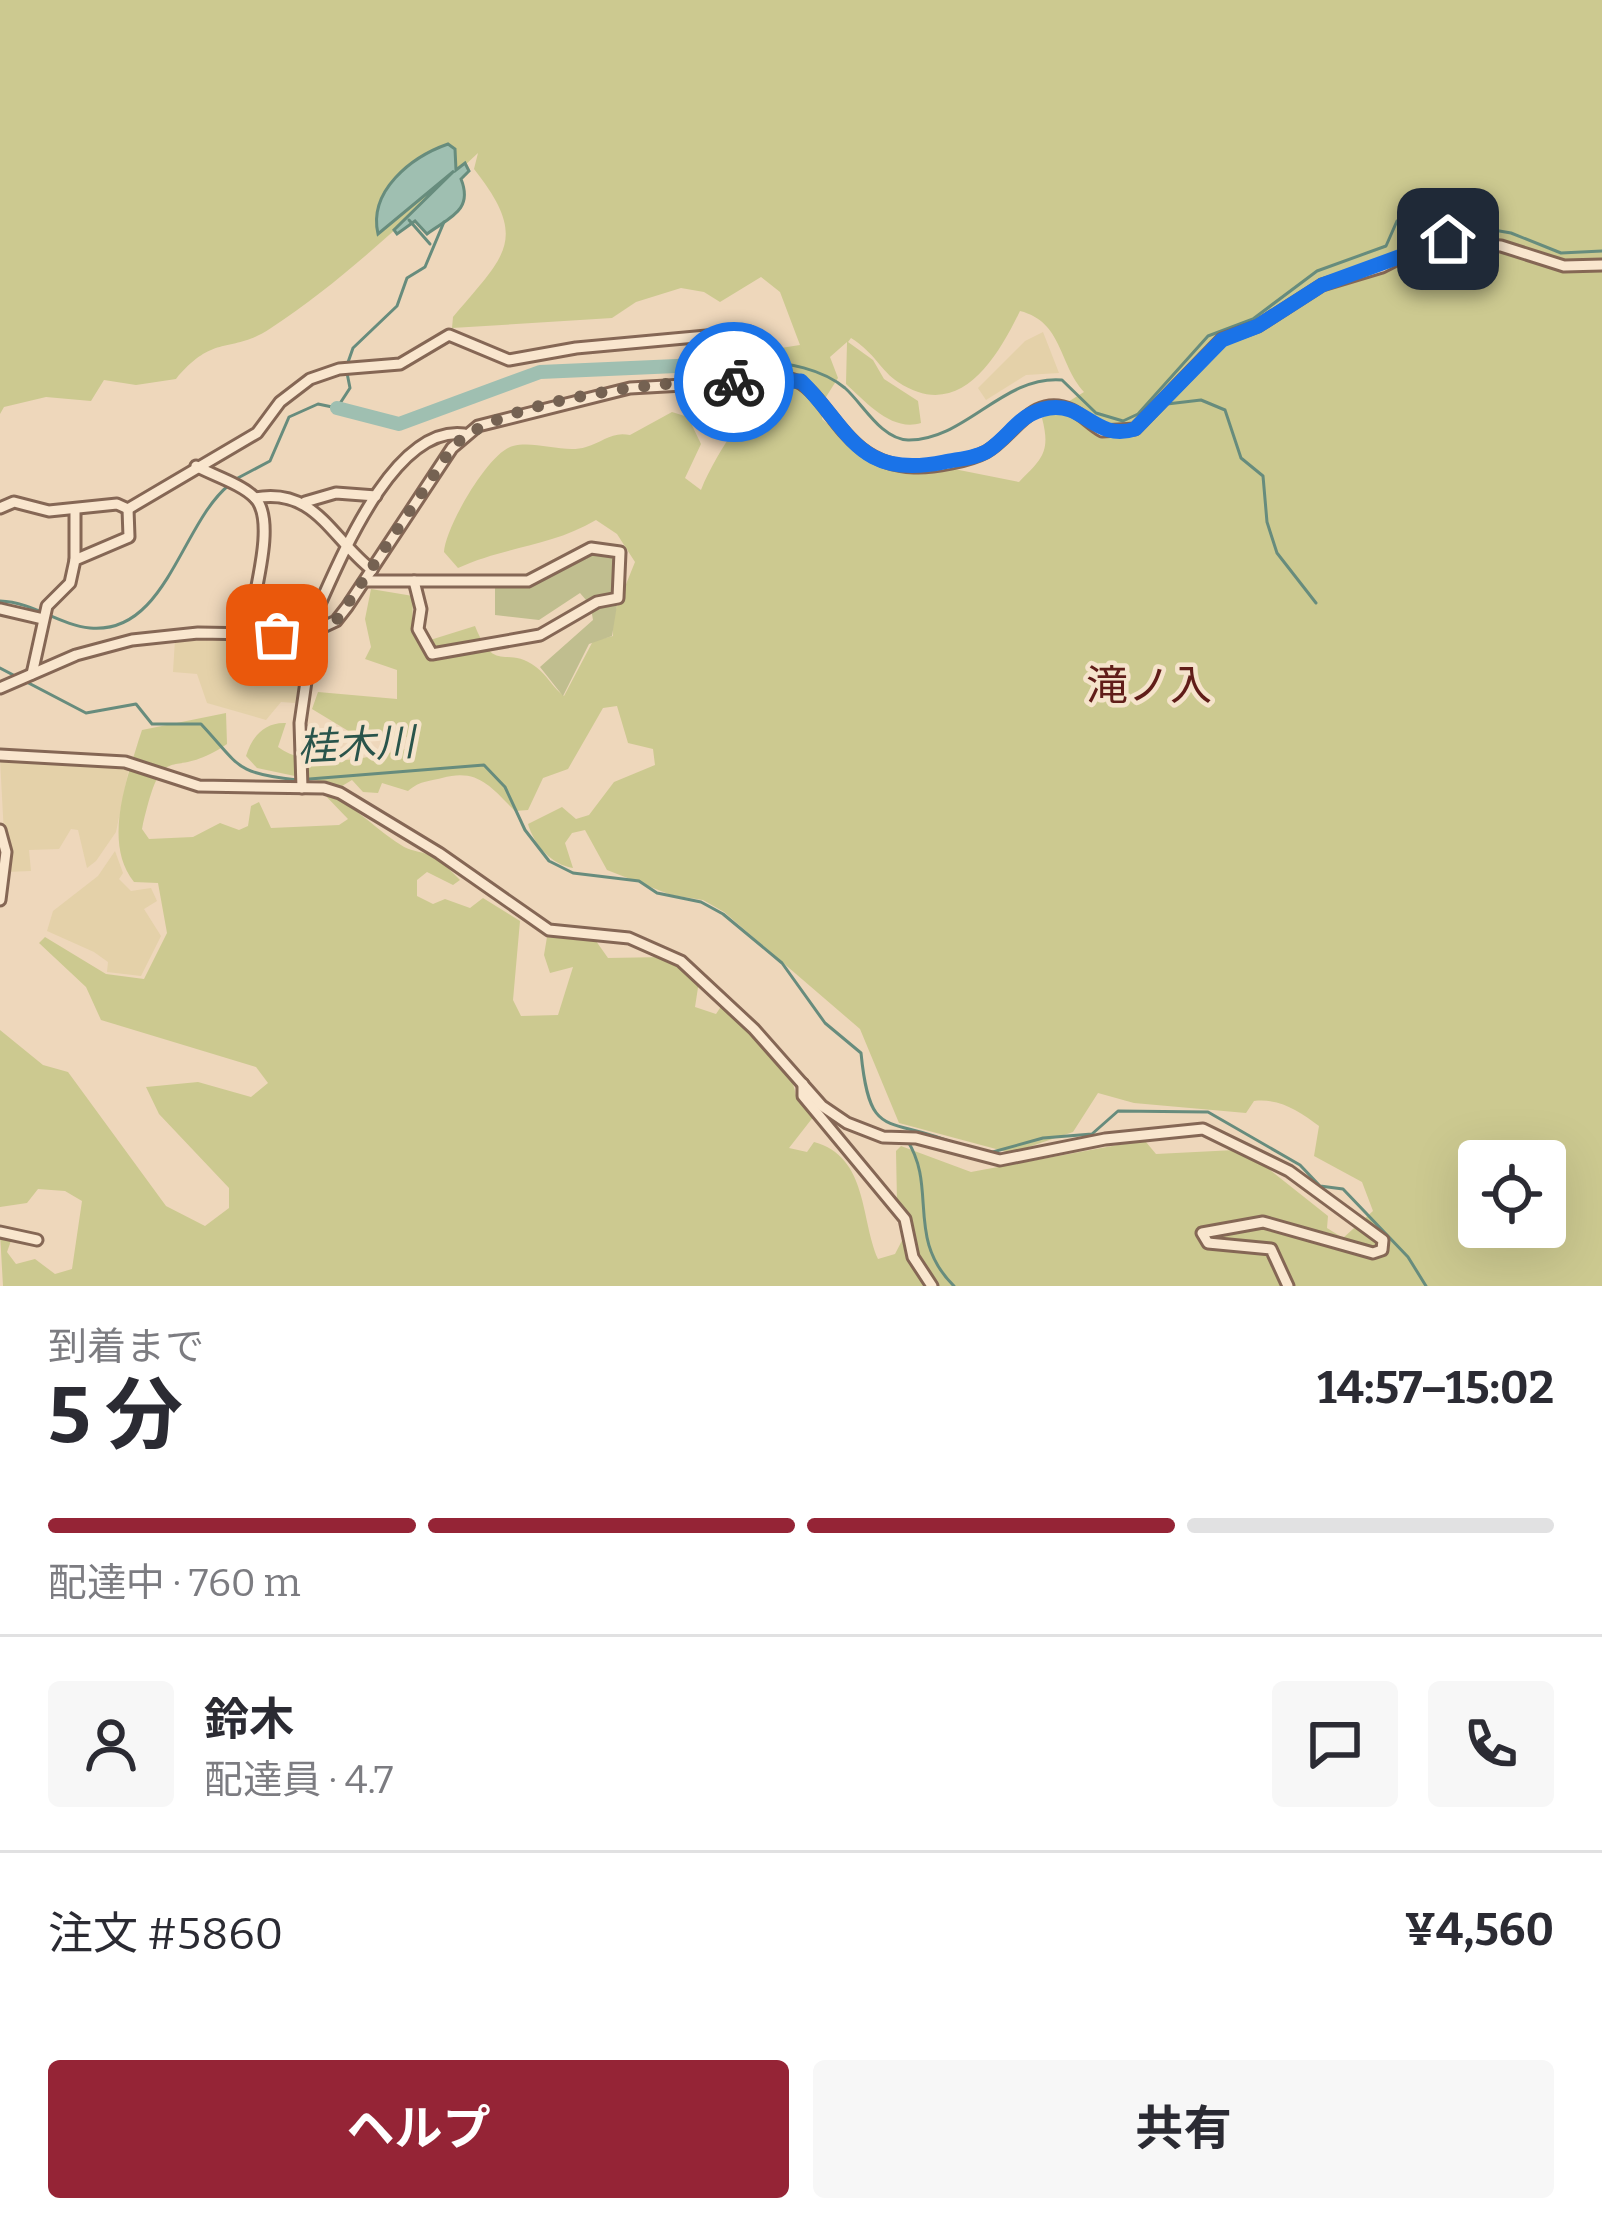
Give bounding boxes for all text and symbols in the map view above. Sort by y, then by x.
pin [1397,188,1499,290]
icon: home [1415,206,1481,272]
courier [674,322,794,442]
icon: bike [701,349,767,415]
pin [226,584,328,686]
icon: bag [244,602,310,668]
district label: 滝ノ入 [1086,661,1212,711]
water label: 桂木川 [296,719,420,771]
map controls [1458,1140,1566,1248]
button: locate [1458,1140,1566,1248]
text: 到着まで [48,1324,204,1370]
text: 14:57–15:02 [1317,1361,1554,1415]
text: 5 分 [48,1369,183,1463]
text: 配達中 · 760 m [48,1560,301,1606]
button: person [48,1681,174,1807]
button: chat [1272,1681,1398,1807]
button: phone [1428,1681,1554,1807]
text: 鈴木 [204,1693,294,1747]
text: 配達員 · 4.7 [204,1757,393,1803]
text: ¥4,560 [1405,1903,1554,1957]
text: 注文 #5860 [48,1907,283,1961]
button: ヘルプ [48,2060,789,2198]
button: 共有 [813,2060,1554,2198]

